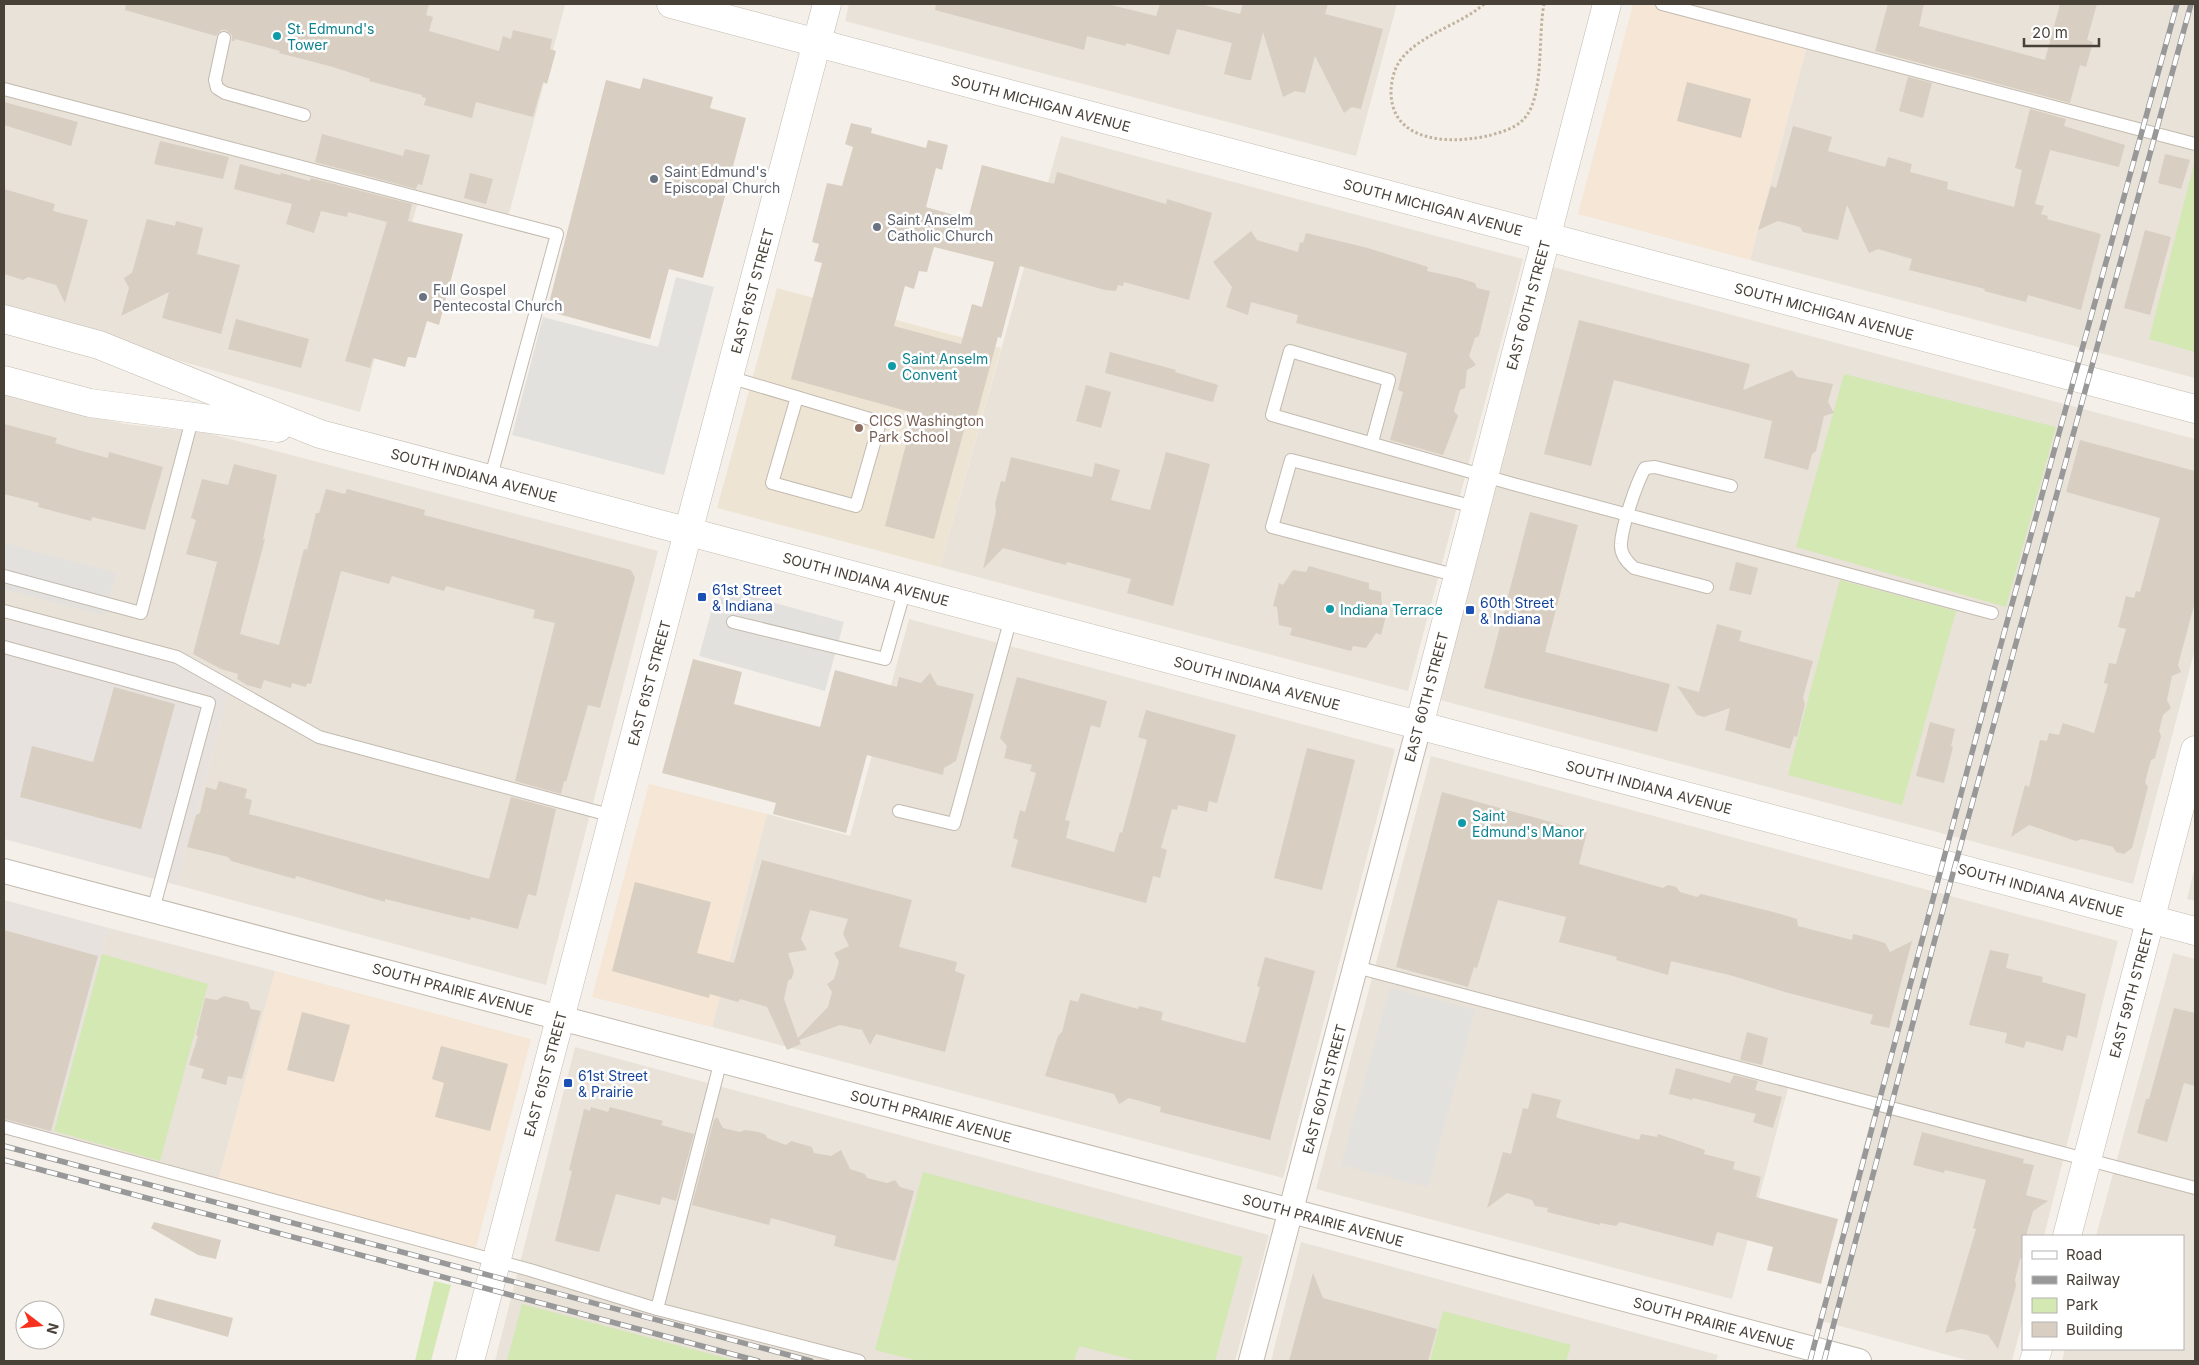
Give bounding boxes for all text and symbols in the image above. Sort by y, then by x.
scale bar [2024,15,2099,47]
place label: St. Edmund's Tower [287,20,375,53]
text: 20 m [2032,23,2068,42]
marker: St. Edmund's Tower [271,30,283,42]
street label: SOUTH MICHIGAN AVENUE [950,71,1132,135]
place label: Saint Edmund's Episcopal Church [664,163,780,196]
marker: Saint Edmund's Episcopal Church [648,173,660,185]
street label: SOUTH MICHIGAN AVENUE [1342,175,1524,239]
place label: Saint Anselm Catholic Church [887,211,993,244]
marker: Saint Anselm Catholic Church [871,221,883,233]
street label: EAST 61ST STREET [727,226,777,356]
street label: EAST 60TH STREET [1502,238,1554,372]
street label: SOUTH MICHIGAN AVENUE [1733,279,1915,343]
place label: Full Gospel Pentecostal Church [433,281,563,314]
marker: Full Gospel Pentecostal Church [417,291,429,303]
place label: Saint Anselm Convent [902,350,988,383]
marker: Saint Anselm Convent [886,360,898,372]
place label: CICS Washington Park School [869,412,984,445]
marker: CICS Washington Park School [853,422,865,434]
street label: SOUTH INDIANA AVENUE [389,445,559,505]
street label: SOUTH INDIANA AVENUE [781,549,951,609]
place label: 61st Street & Indiana [712,581,782,614]
marker: 61st Street & Indiana [696,591,708,603]
place label: 60th Street & Indiana [1480,594,1554,627]
place label: Indiana Terrace [1340,601,1443,618]
marker: Indiana Terrace [1324,603,1336,615]
marker: 60th Street & Indiana [1464,604,1476,616]
street label: EAST 61ST STREET [624,618,674,748]
street label: EAST 60TH STREET [1400,630,1452,764]
street label: SOUTH INDIANA AVENUE [1172,653,1342,713]
street label: SOUTH INDIANA AVENUE [1564,757,1734,817]
place label: Saint Edmund's Manor [1472,807,1584,840]
marker: Saint Edmund's Manor [1456,817,1468,829]
street label: SOUTH INDIANA AVENUE [1956,860,2126,920]
street label: EAST 59TH STREET [2106,926,2156,1060]
street label: SOUTH PRAIRIE AVENUE [371,959,535,1019]
street label: EAST 61ST STREET [520,1009,570,1139]
street label: EAST 60TH STREET [1298,1022,1350,1156]
place label: 61st Street & Prairie [578,1067,648,1100]
marker: 61st Street & Prairie [562,1077,574,1089]
street label: SOUTH PRAIRIE AVENUE [849,1086,1013,1146]
street label: SOUTH PRAIRIE AVENUE [1241,1190,1405,1250]
legend [2022,1235,2184,1350]
text: Road [2066,1245,2102,1264]
text: Railway [2066,1270,2121,1289]
street label: SOUTH PRAIRIE AVENUE [1632,1293,1796,1353]
text: Park [2066,1295,2099,1314]
north arrow [15,1300,65,1350]
text: Building [2066,1320,2123,1339]
text: N [43,1321,63,1336]

